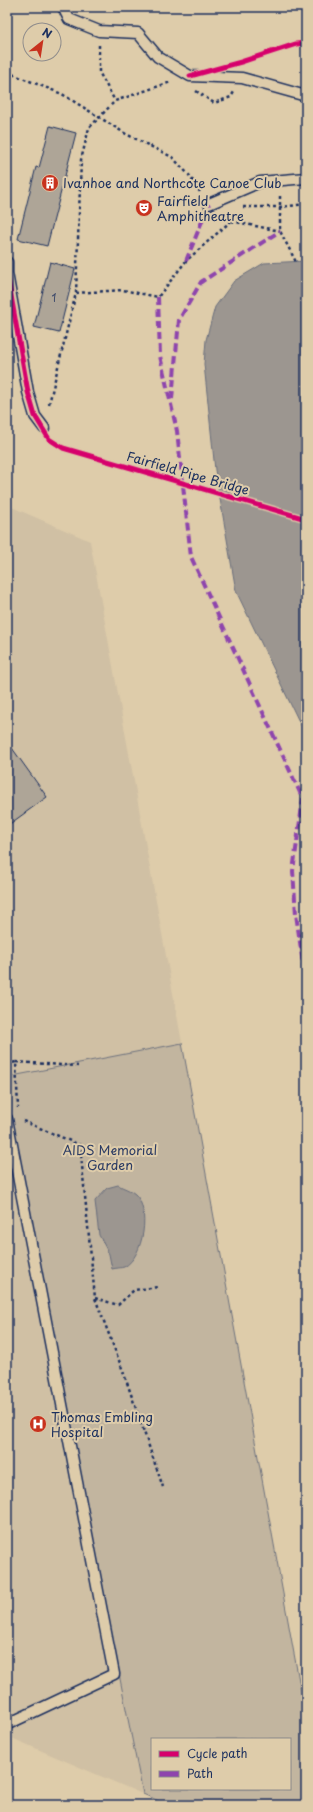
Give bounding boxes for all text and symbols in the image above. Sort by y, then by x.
north arrow [22,22,62,62]
text: N [39,23,56,43]
building icon: Ivanhoe and Northcote Canoe Club [40,173,60,193]
place label: Ivanhoe and Northcote Canoe Club [63,173,281,192]
place label: Fairfield Amphitheatre [157,191,244,225]
theatre icon: Fairfield Amphitheatre [134,198,154,218]
house number: 1 [52,289,57,306]
street label: Fairfield Pipe Bridge [125,446,252,499]
park label: AIDS Memorial Garden [63,1140,157,1174]
place label: Thomas Embling Hospital [51,1407,153,1441]
hospital icon: Thomas Embling Hospital [28,1414,48,1434]
legend [151,1738,291,1790]
text: Cycle path [187,1744,248,1762]
text: Path [187,1764,213,1782]

